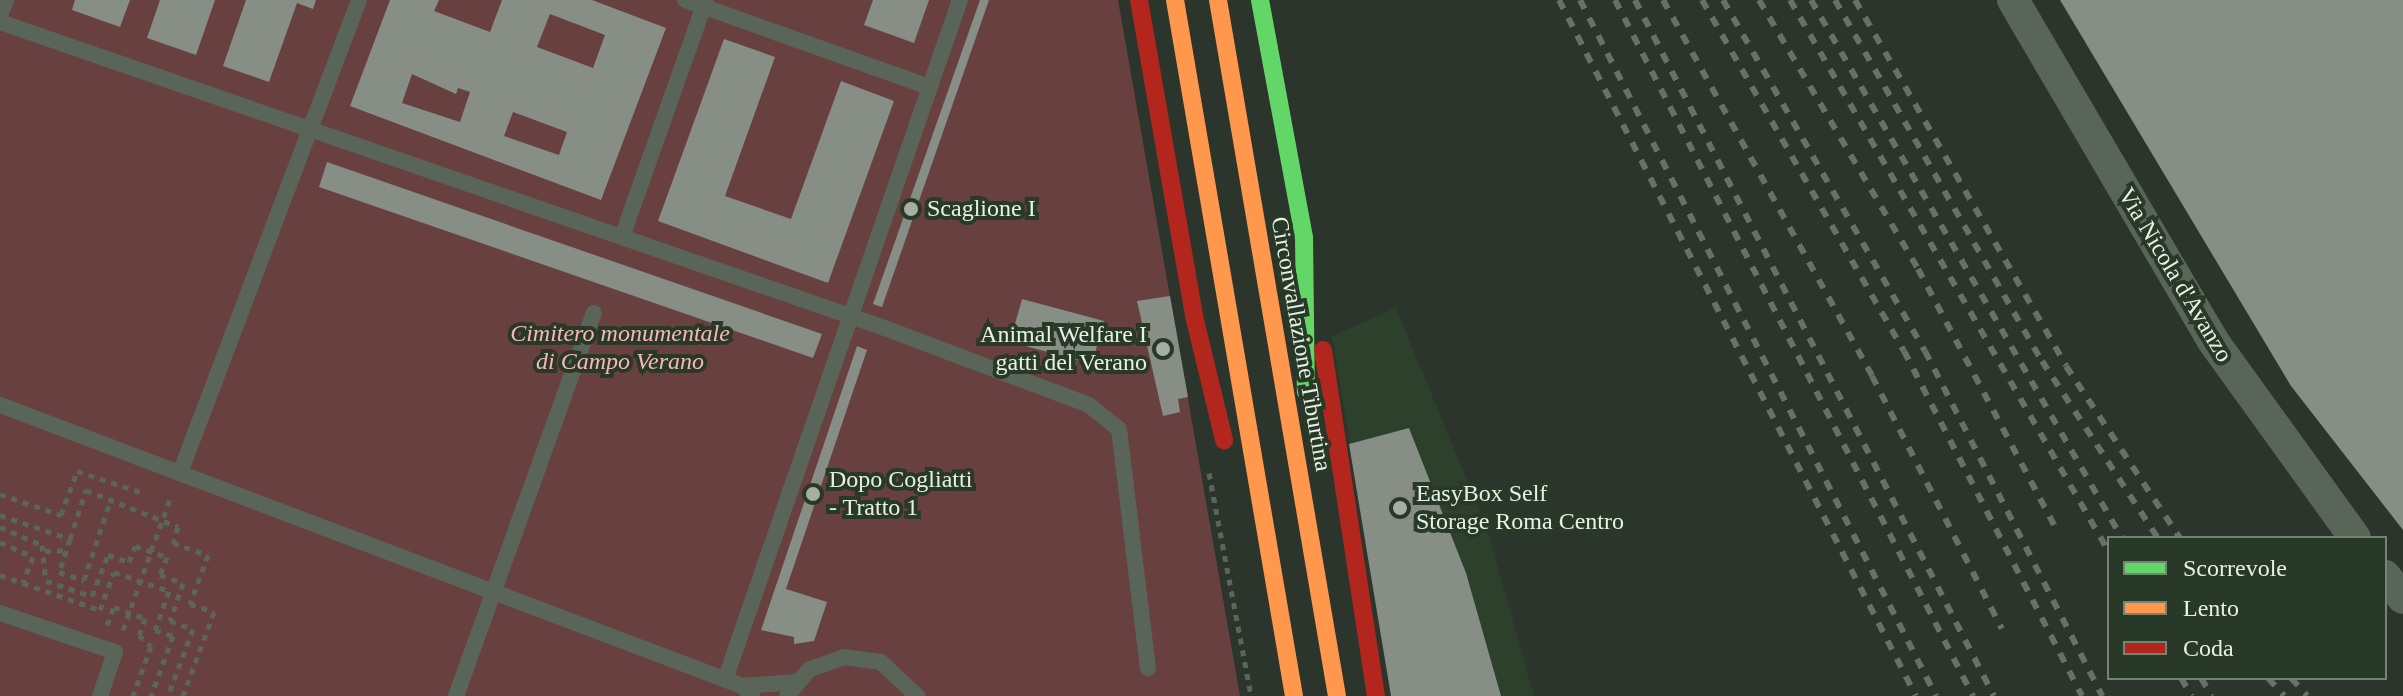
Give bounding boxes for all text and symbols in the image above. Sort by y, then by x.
street label: Via Nicola d'Avanzo [2112,183,2238,367]
place label: Scaglione I [927,195,1036,223]
marker: Scaglione I [902,200,920,218]
street label: Circonvallazione Tiburtina [1264,214,1338,474]
park label: Cimitero monumentale di Campo Verano [510,320,730,376]
place label: Animal Welfare I gatti del Verano [980,321,1147,377]
marker: Animal Welfare I gatti del Verano [1154,340,1172,358]
place label: Dopo Cogliatti - Tratto 1 [829,466,972,522]
place label: EasyBox Self Storage Roma Centro [1416,480,1624,536]
marker: Dopo Cogliatti - Tratto 1 [804,485,822,503]
marker: EasyBox Self Storage Roma Centro [1391,499,1409,517]
legend [2107,536,2387,680]
text: Scorrevole [2183,555,2287,581]
text: Lento [2183,595,2239,621]
text: Coda [2183,635,2234,661]

